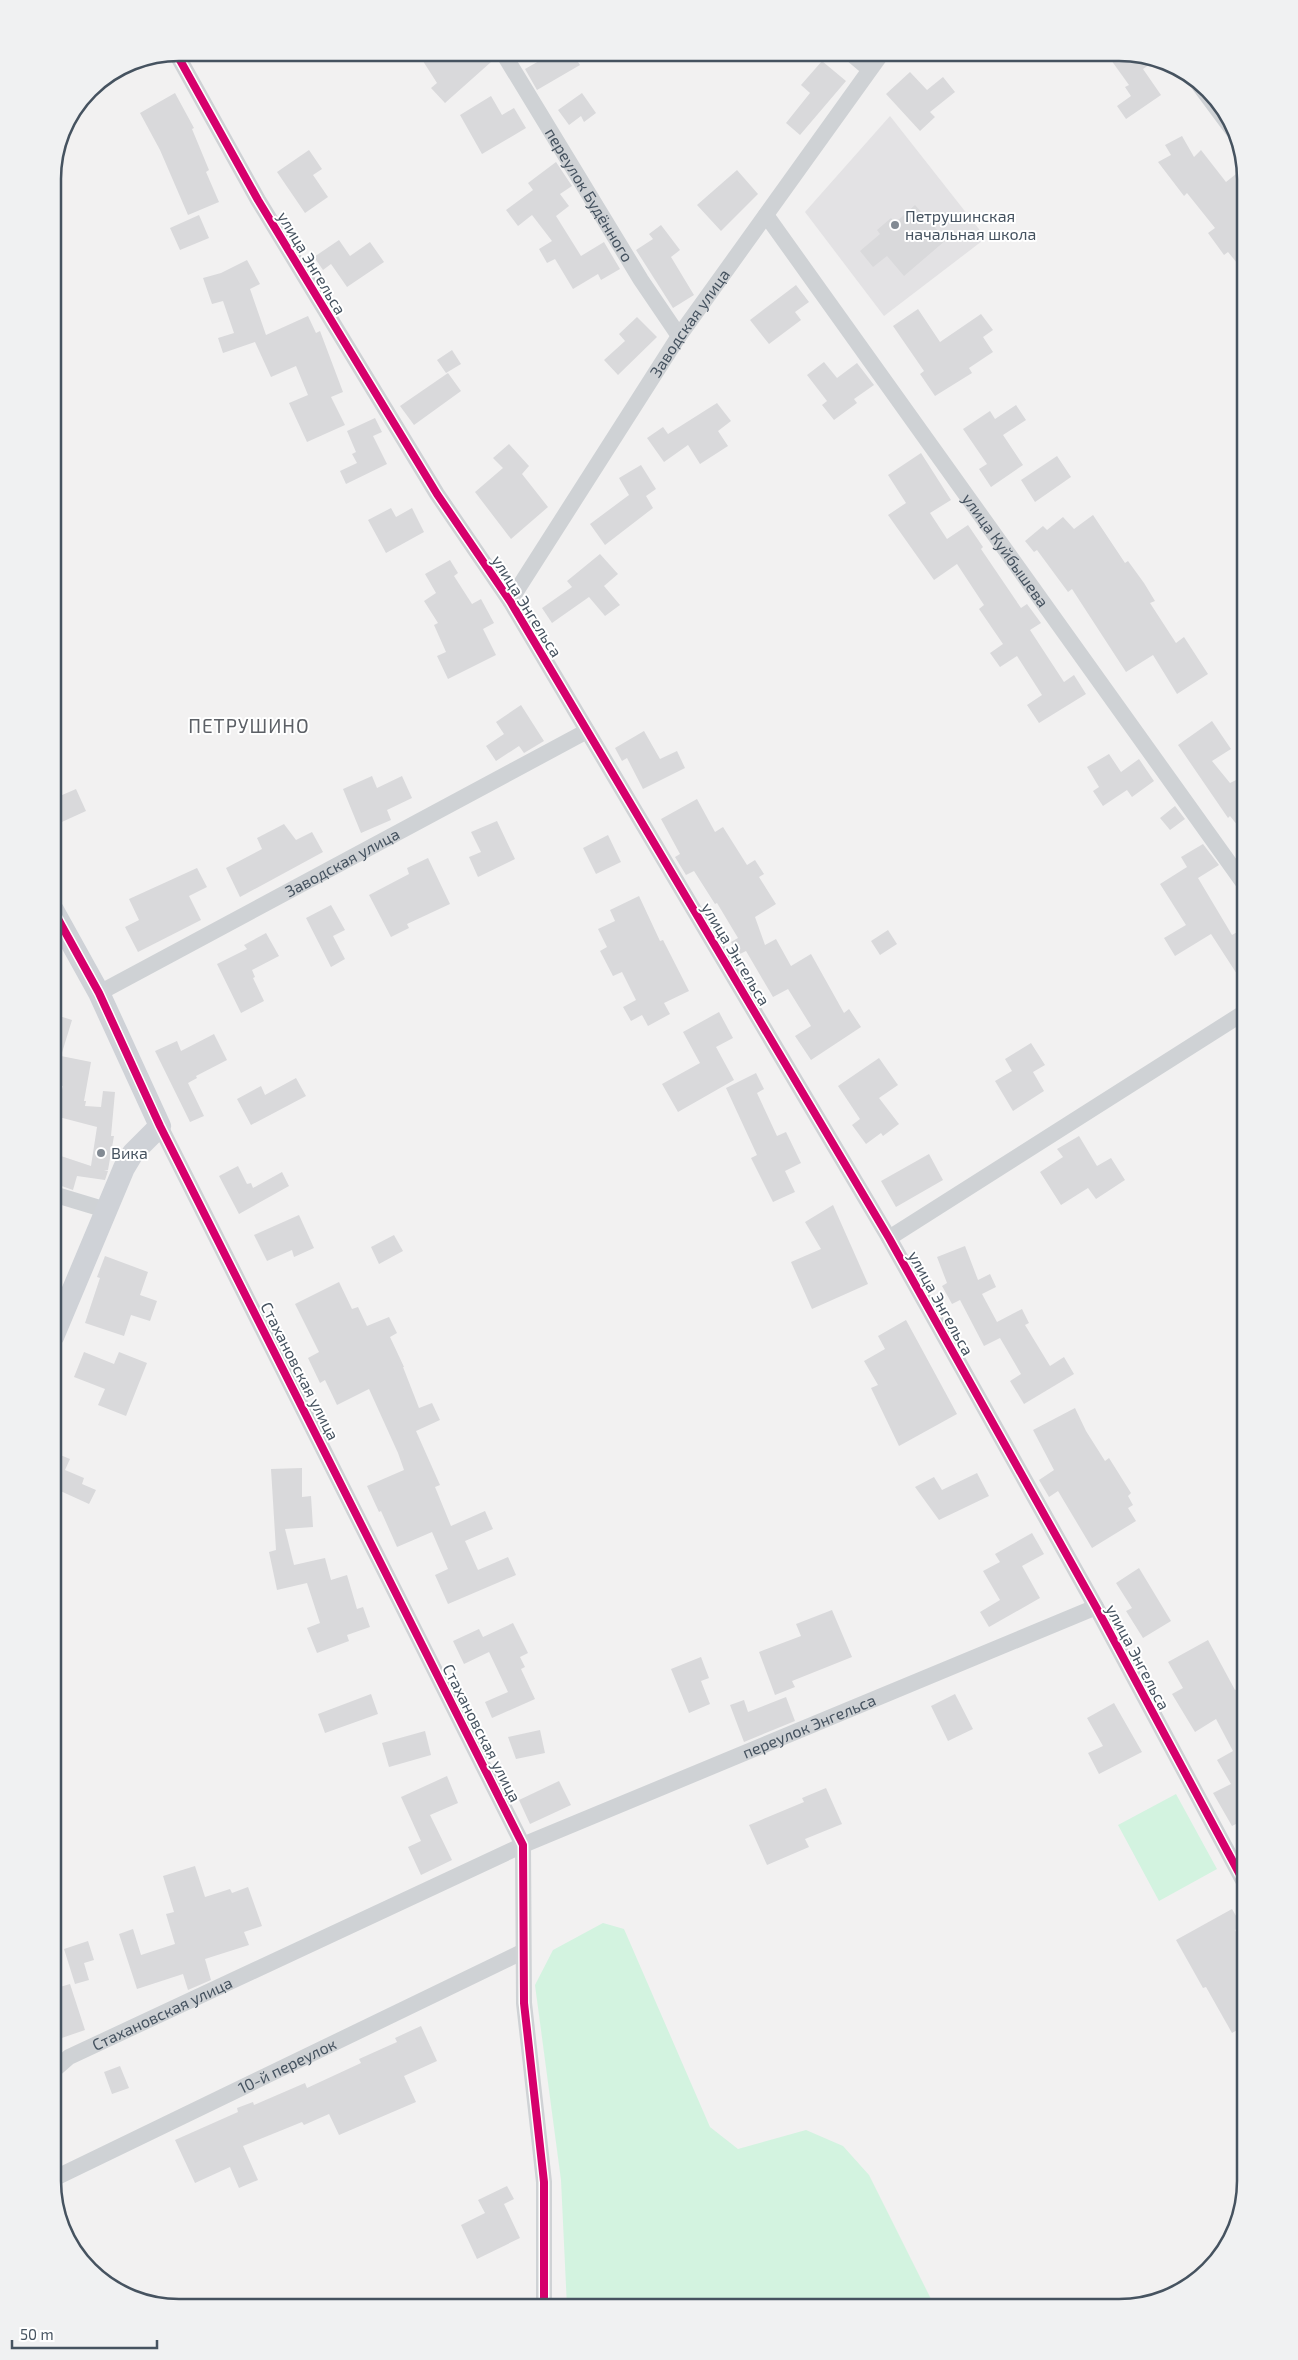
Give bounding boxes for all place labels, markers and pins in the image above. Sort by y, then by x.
place label: Петрушинская начальная школа [905,206,1036,243]
marker: Петрушинская начальная школа [889,219,901,231]
place label: Вика [111,1143,148,1162]
marker: Вика [95,1147,107,1159]

